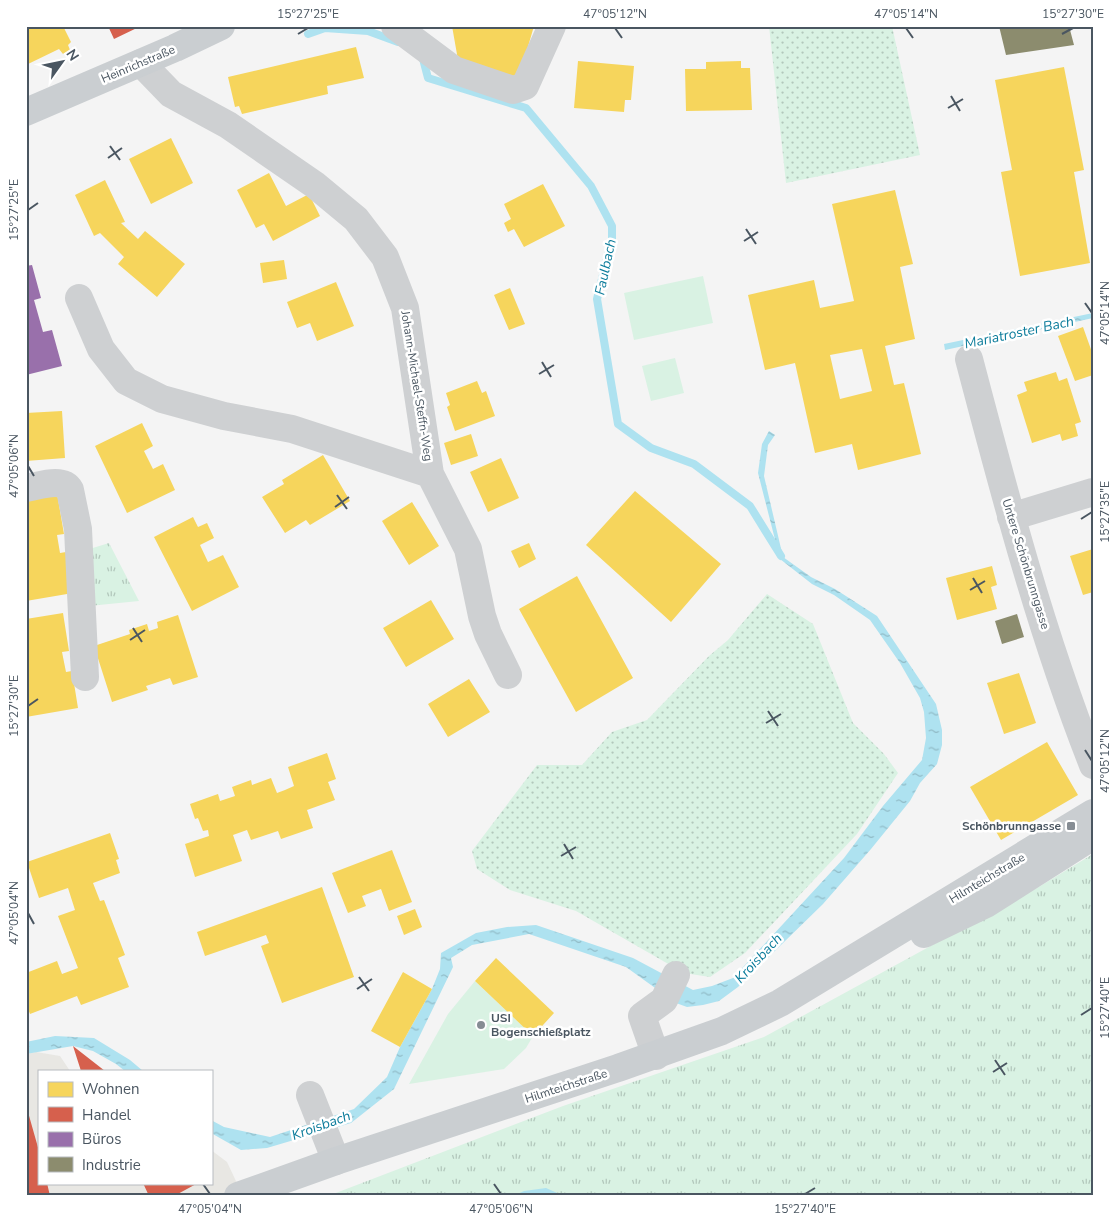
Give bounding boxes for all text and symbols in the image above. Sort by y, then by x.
text: 15°27'25"E [277,6,339,22]
text: 47°05'12"N [583,6,647,22]
text: 47°05'14"N [874,6,938,22]
text: 15°27'30"E [1042,6,1104,22]
north arrow [38,38,88,88]
street label: Heinrichstraße [99,41,177,87]
text: N [62,46,83,65]
text: 15°27'25"E [6,179,22,241]
water label: Faulbach [590,237,621,297]
text: 47°05'14"N [1097,281,1113,345]
street label: Johann-Michael-Steffn-Weg [397,309,437,462]
water label: Mariatroster Bach [963,312,1076,353]
text: 47°05'06"N [6,434,22,498]
text: 15°27'35"E [1097,481,1113,543]
street label: Untere Schönbrunngasse [998,497,1054,631]
text: 15°27'30"E [6,675,22,737]
text: 47°05'12"N [1097,729,1113,793]
place label: Schönbrunngasse [962,818,1061,834]
marker: Schönbrunngasse [1065,820,1077,832]
street label: Hilmteichstraße [946,849,1028,907]
text: 47°05'04"N [6,881,22,945]
water label: Kroisbach [730,929,786,987]
text: 15°27'40"E [1097,977,1113,1039]
place label: USI Bogenschießplatz [491,1010,591,1040]
marker: USI Bogenschießplatz [475,1019,487,1031]
street label: Hilmteichstraße [523,1065,609,1107]
legend [38,1070,212,1184]
text: Wohnen [82,1079,140,1099]
text: Handel [82,1105,132,1125]
water label: Kroisbach [289,1106,353,1145]
text: Büros [82,1129,121,1149]
text: Industrie [82,1155,141,1175]
text: 47°05'04"N [178,1201,242,1217]
text: 47°05'06"N [469,1201,533,1217]
text: 15°27'40"E [774,1201,836,1217]

